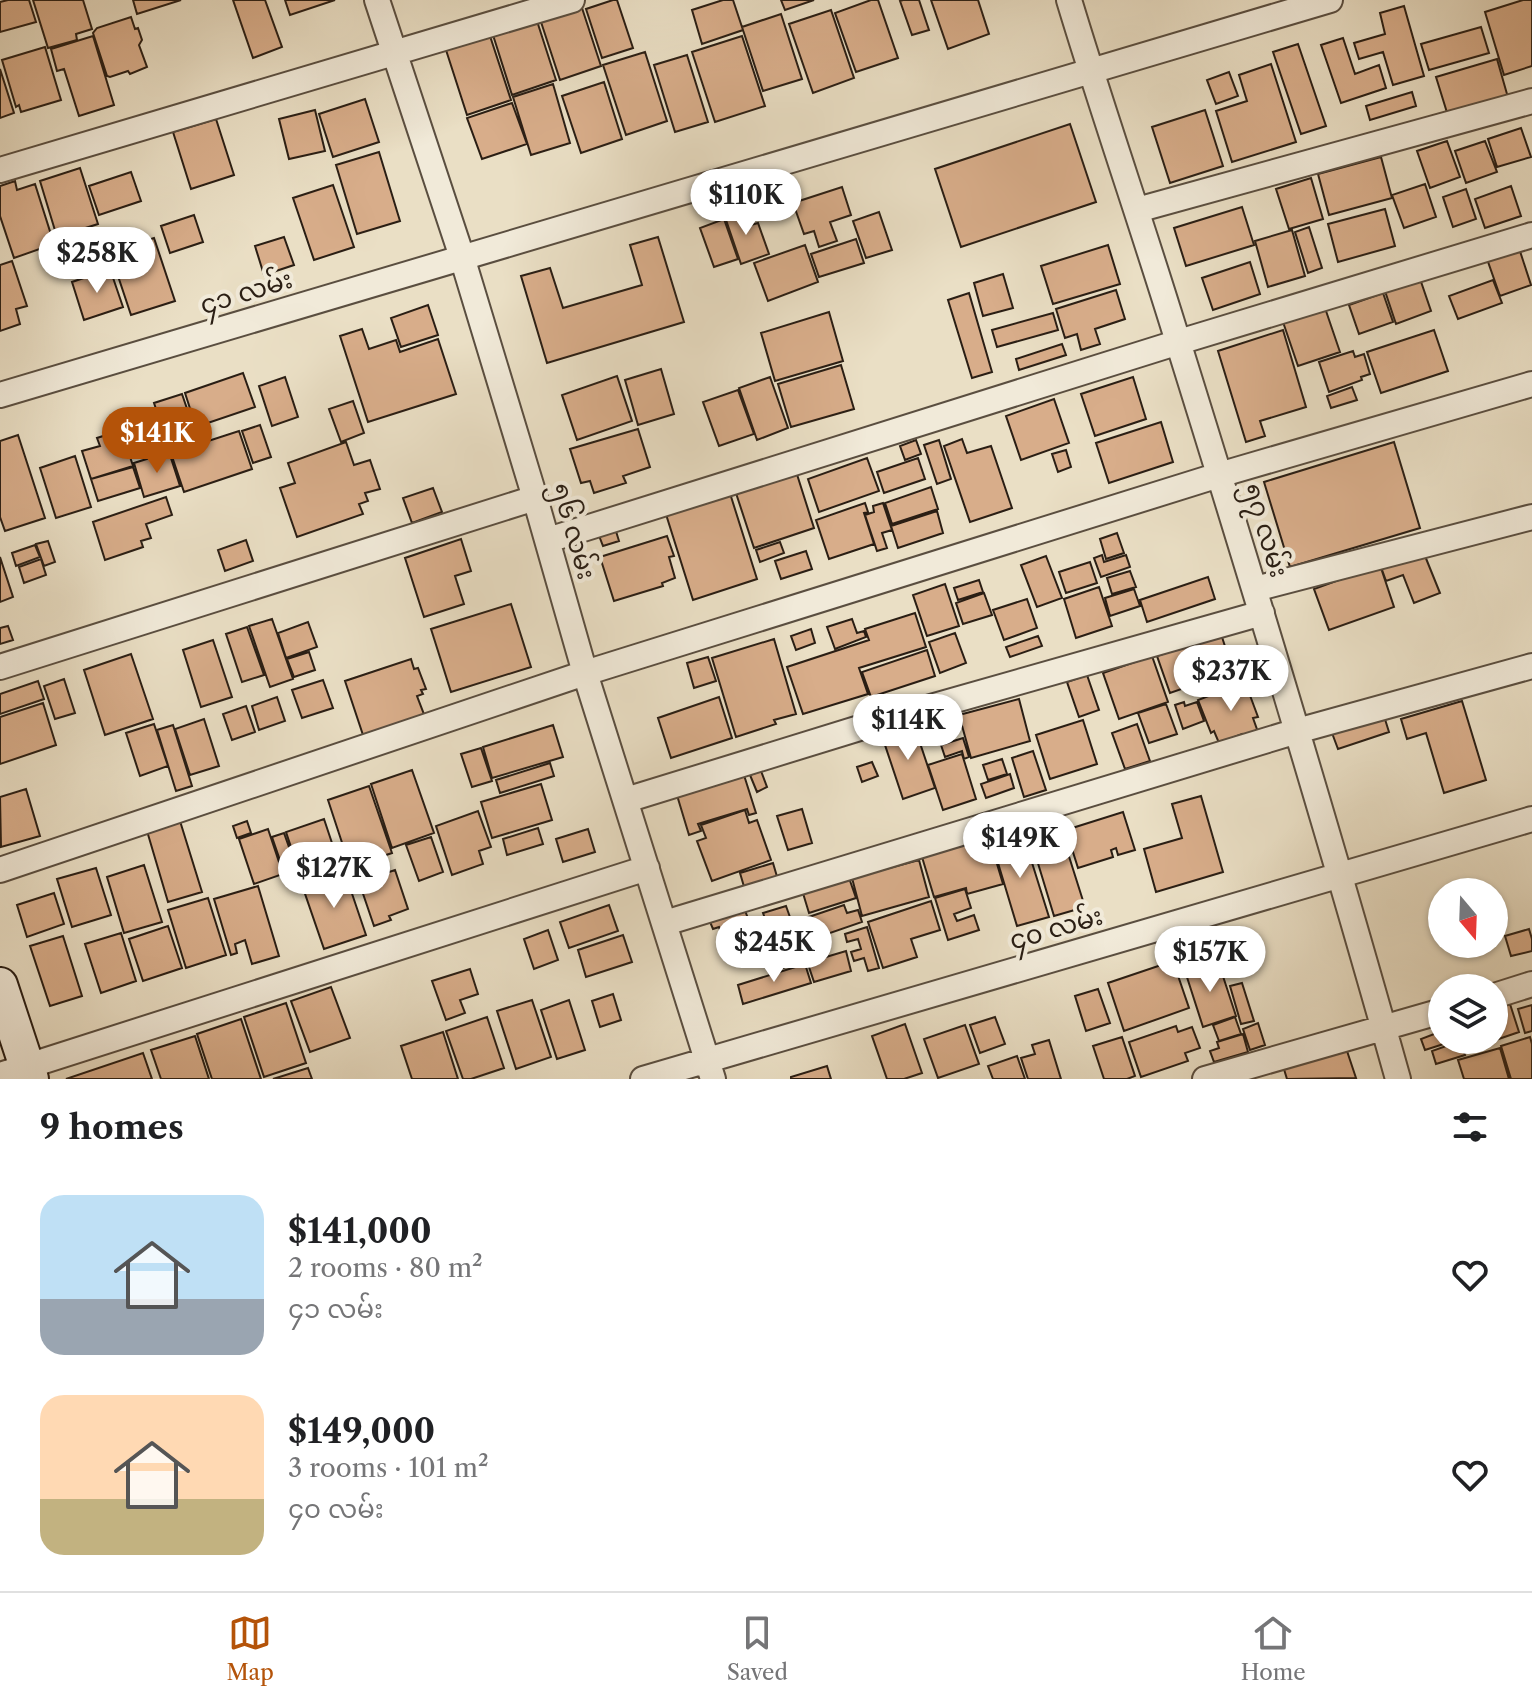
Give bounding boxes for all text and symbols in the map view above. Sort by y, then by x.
pin: $110K [690,169,802,237]
text: $110K [708,179,784,211]
pin: $258K [41,227,153,295]
text: $258K [56,237,138,269]
street label: ၄၁ လမ်း [196,262,298,326]
pin: $141K [101,407,213,475]
text: $141K [120,417,194,449]
street label: ၅၆ လမ်း [540,479,604,584]
street label: ၅၇ လမ်း [1232,479,1296,583]
pin: $237K [1175,645,1287,713]
text: $237K [1192,655,1270,687]
pin: $114K [852,694,964,762]
text: $114K [871,704,945,736]
pin: $149K [964,812,1076,880]
text: $149K [981,822,1059,854]
pin: $127K [278,842,390,910]
text: $127K [296,852,372,884]
north arrow [1428,878,1508,958]
map controls [1428,878,1508,1054]
street label: ၄၀ လမ်း [1005,898,1108,961]
pin: $245K [718,916,830,984]
text: $245K [734,926,814,958]
pin: $157K [1154,926,1266,994]
text: $157K [1173,936,1247,968]
button: layers [1428,974,1508,1054]
icon: filters [1448,1105,1492,1149]
text: 9 homes [40,1106,184,1148]
text: $141,000 [288,1210,432,1252]
icon: home [104,1227,200,1323]
text: 2 rooms · 80 m² [288,1252,483,1284]
icon: heart [1448,1253,1492,1297]
text: ၄၁ လမ်း [288,1293,383,1325]
text: $149,000 [288,1410,435,1452]
icon: home [104,1427,200,1523]
text: 3 rooms · 101 m² [288,1452,489,1484]
icon: heart [1448,1453,1492,1497]
text: ၄၀ လမ်း [288,1493,384,1525]
tab: Map [227,1611,274,1686]
tab: Saved [727,1611,788,1686]
tab: Home [1241,1611,1305,1686]

